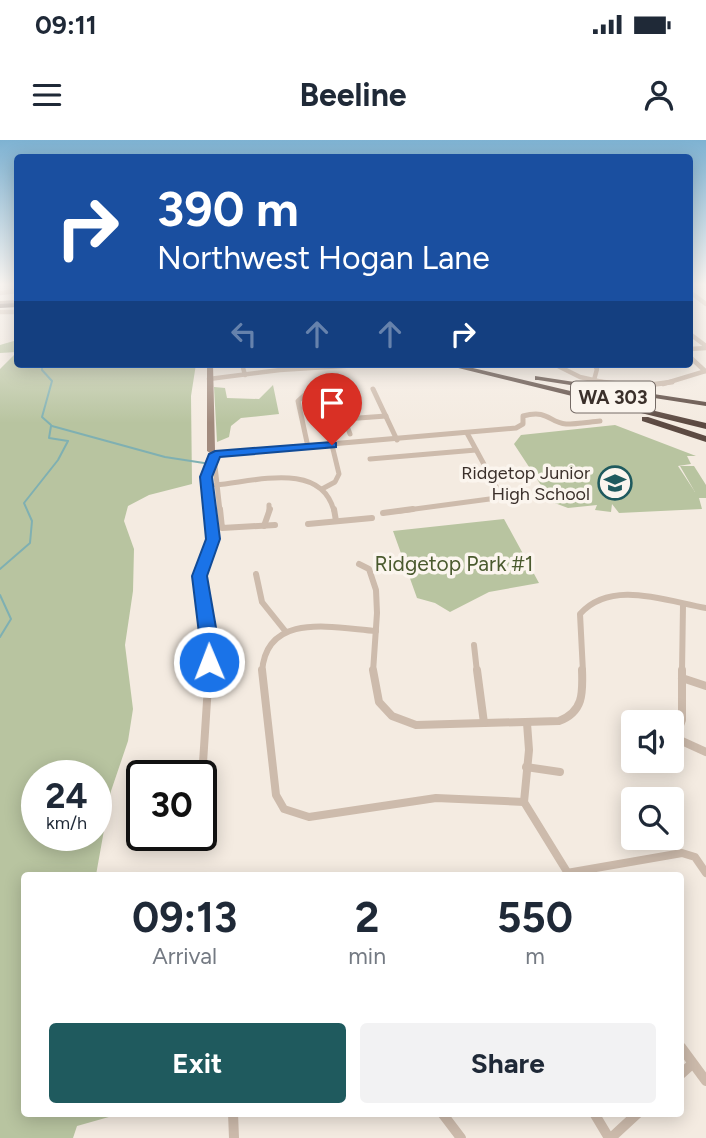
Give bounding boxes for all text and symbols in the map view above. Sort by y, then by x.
text: 09:11 [35,9,97,41]
icon: menu [28,76,66,114]
text: Beeline [299,76,407,114]
icon: person [640,76,678,114]
text: 390 m [157,179,299,238]
icon: right [42,182,133,273]
text: Northwest Hogan Lane [157,239,490,277]
icon: left [225,315,263,353]
icon: ahead [298,315,336,353]
icon: ahead [371,315,409,353]
icon: right [444,315,482,353]
pin [302,373,362,445]
road number: WA 303 [571,382,655,412]
icon: arrive [313,384,351,422]
place label: Ridgetop Junior High School [461,462,590,505]
school or university icon: Ridgetop Junior High School [596,464,634,502]
park label: Ridgetop Park #1 [375,551,533,576]
position arrow [172,625,246,699]
map controls [621,710,684,850]
button: sound [621,710,684,773]
speed limit sign: 30 [126,760,217,851]
text: 24 [45,775,88,817]
button: search [621,787,684,850]
text: km/h [46,812,87,834]
text: 09:13 [132,892,237,943]
text: 2 [355,892,379,943]
text: 550 [497,892,573,943]
text: Arrival [152,942,217,970]
text: min [348,942,386,970]
text: m [525,942,545,970]
button: Exit [49,1023,346,1103]
button: Share [360,1023,656,1103]

